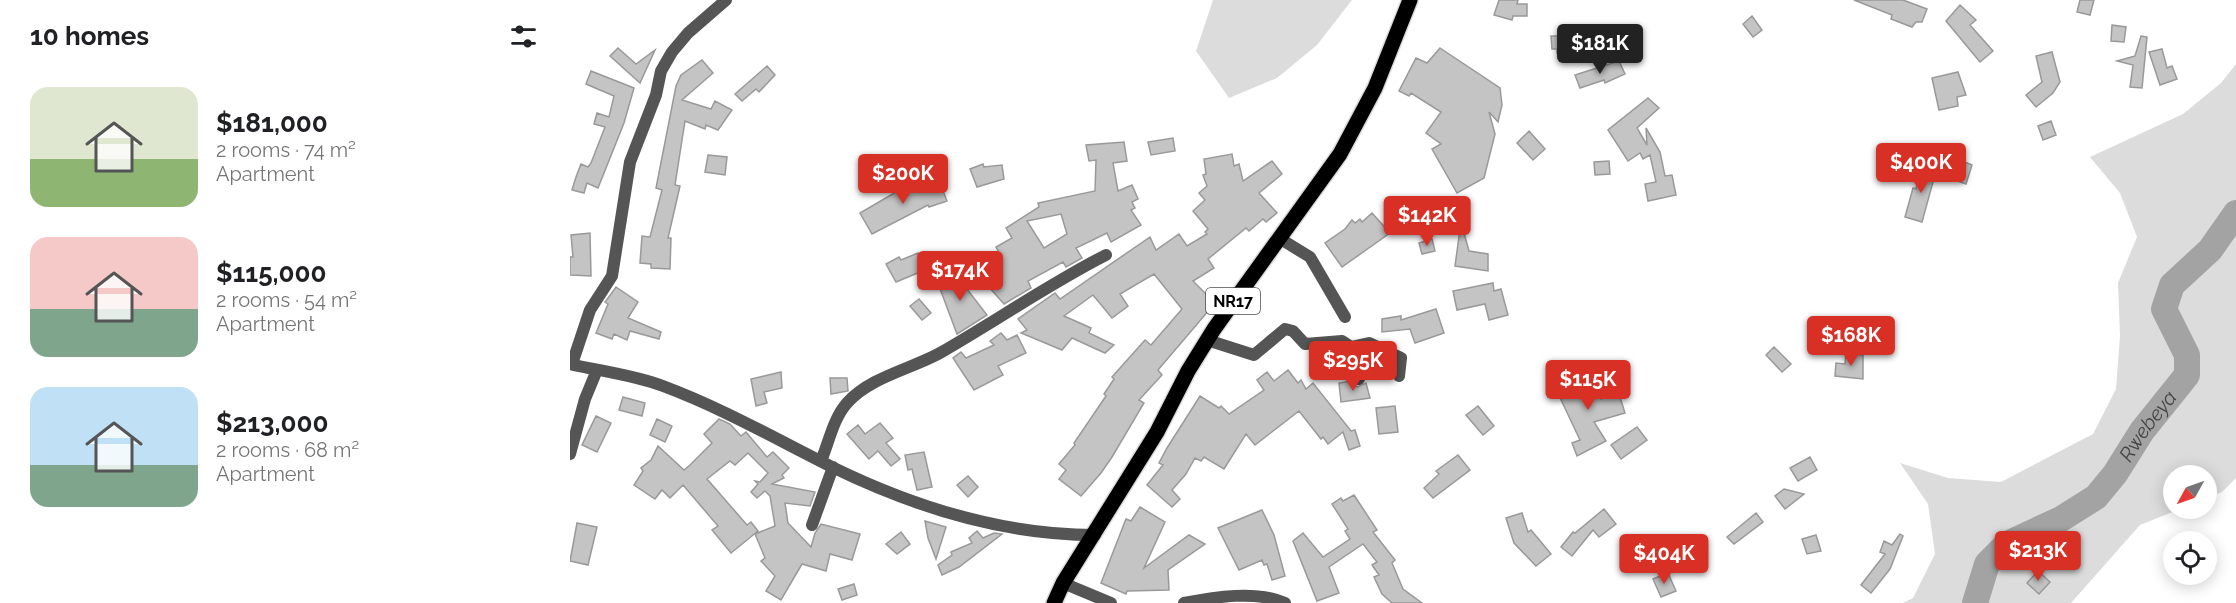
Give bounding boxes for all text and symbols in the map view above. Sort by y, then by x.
icon: filters [507,20,540,53]
text: 10 homes [30,21,149,51]
pin: $181K [1558,24,1642,75]
text: $181K [1571,31,1629,55]
text: $181,000 [216,108,328,138]
icon: home [78,111,150,183]
text: 2 rooms · 74 m² [216,138,356,162]
pin: $400K [1879,143,1963,194]
text: $400K [1890,150,1952,174]
pin: $200K [861,154,945,205]
text: $200K [872,161,934,185]
text: Apartment [216,162,315,186]
pin: $142K [1385,196,1469,247]
text: $142K [1398,203,1456,227]
pin: $174K [918,251,1002,302]
text: $115,000 [216,258,327,288]
text: $174K [931,258,989,282]
icon: home [78,261,150,333]
text: 2 rooms · 54 m² [216,288,357,312]
road number: NR17 [1206,288,1260,314]
text: Apartment [216,312,315,336]
pin: $168K [1809,316,1893,367]
text: $168K [1821,323,1881,347]
pin: $295K [1311,341,1395,392]
text: $295K [1323,348,1383,372]
pin: $115K [1546,360,1630,411]
text: $115K [1560,367,1616,391]
water label: Rwebeya [2114,386,2182,466]
text: $213,000 [216,408,328,438]
icon: home [78,411,150,483]
text: 2 rooms · 68 m² [216,438,359,462]
text: Apartment [216,462,315,486]
north arrow [2163,465,2217,519]
map controls [2163,465,2217,585]
pin: $213K [1996,531,2080,582]
button: locate [2163,531,2217,585]
pin: $404K [1622,534,1706,585]
text: $213K [2009,538,2067,562]
text: $404K [1633,541,1695,565]

